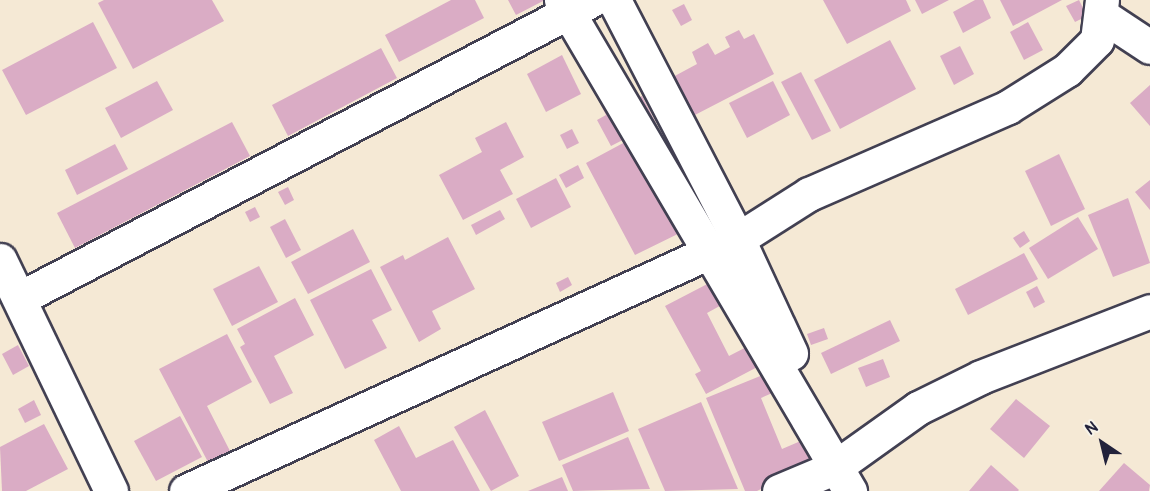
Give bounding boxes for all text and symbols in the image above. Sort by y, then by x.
north arrow [1072,413,1132,473]
text: N [1081,417,1102,440]

